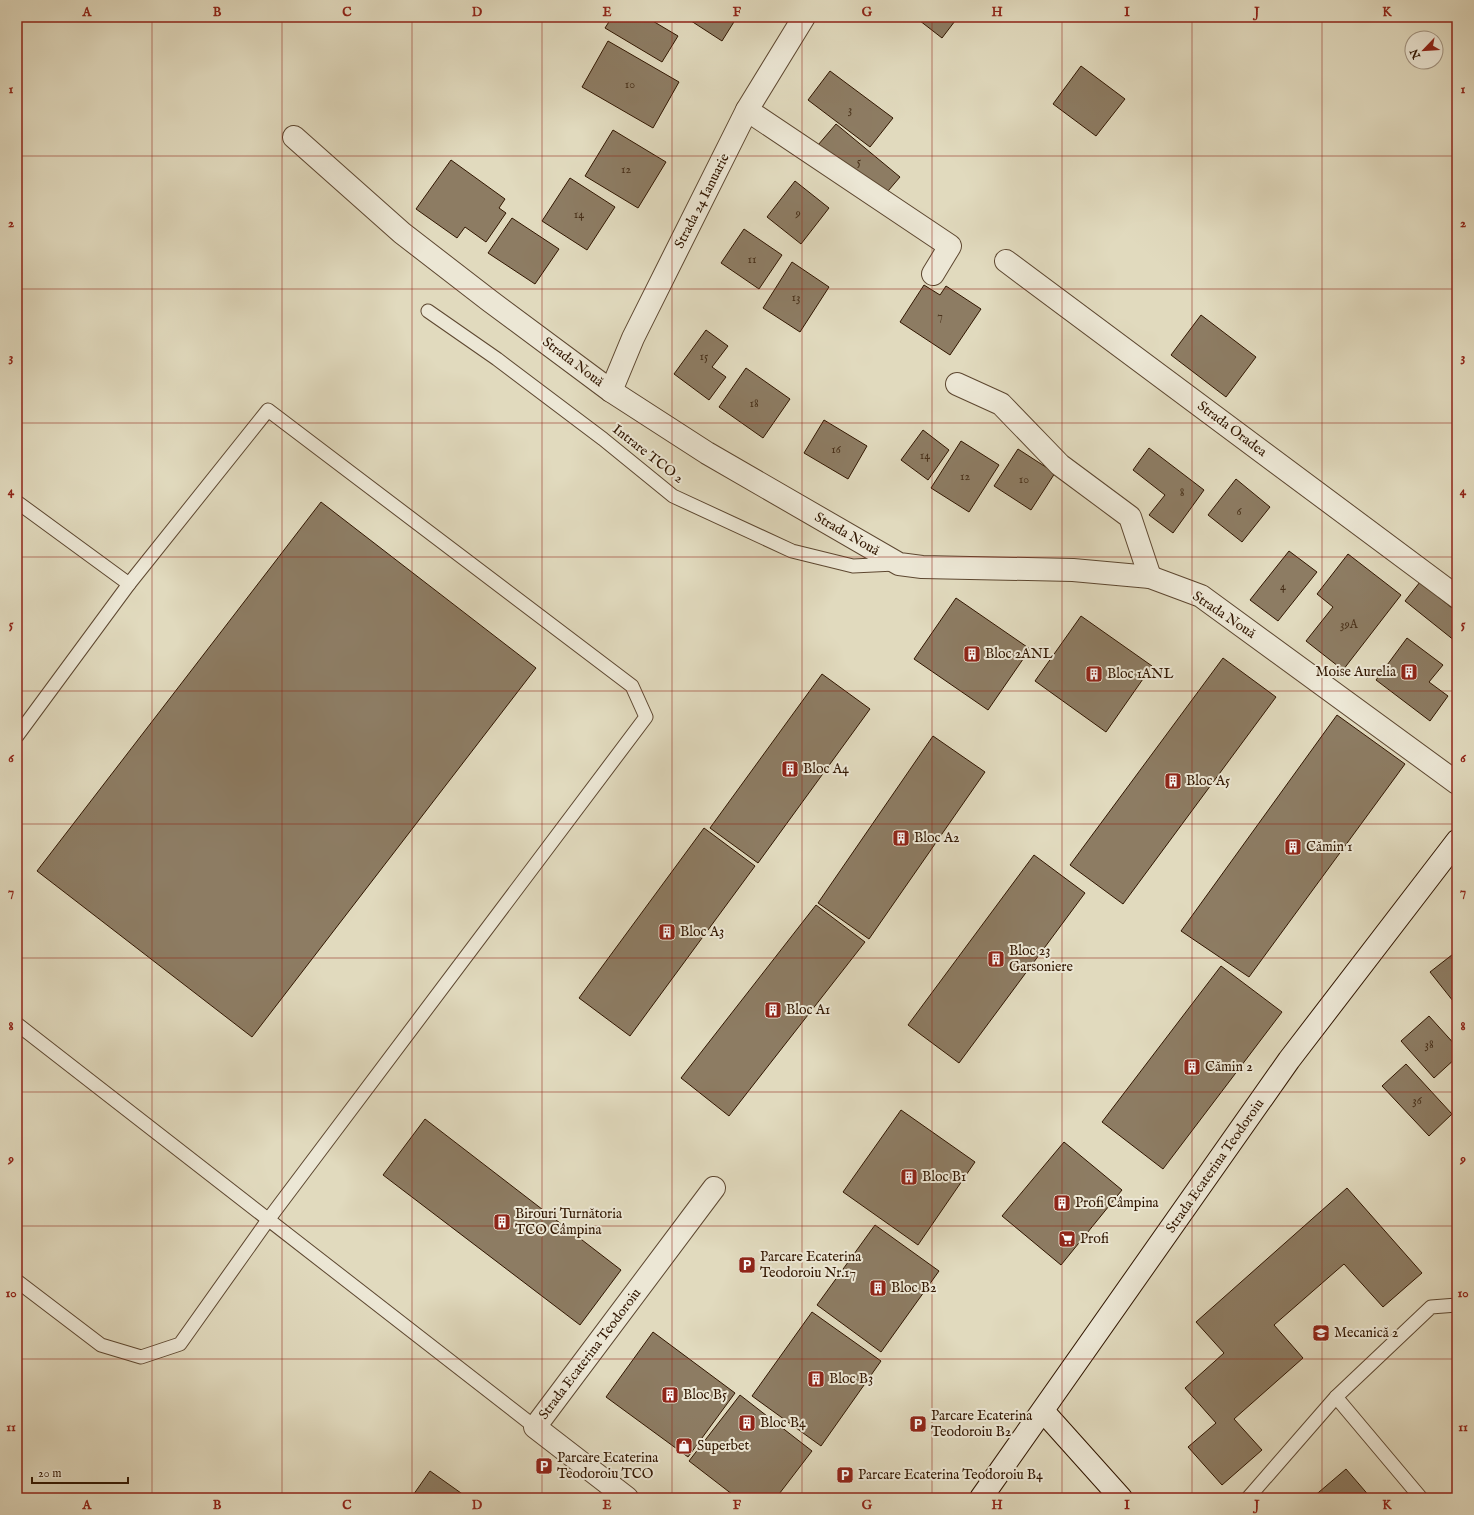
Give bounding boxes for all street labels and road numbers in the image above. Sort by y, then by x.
street label: Strada 24 Ianuarie [670,150,734,252]
street label: Strada Nouă [539,333,608,392]
street label: Strada Oradea [1194,397,1271,462]
street label: Intrare TCO 2 [609,421,688,488]
street label: Strada Nouă [811,508,884,560]
street label: Strada Nouă [1189,587,1260,643]
street label: Strada Ecaterina Teodoroiu [1162,1095,1268,1237]
street label: Strada Ecaterina Teodoroiu [535,1285,645,1423]

